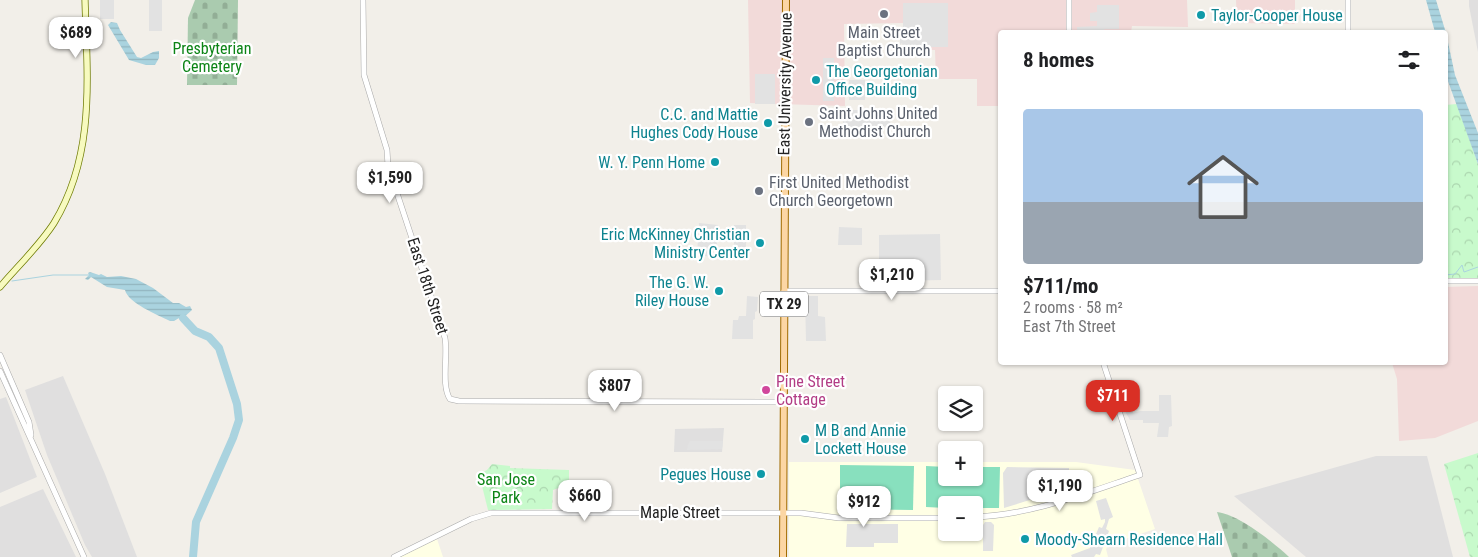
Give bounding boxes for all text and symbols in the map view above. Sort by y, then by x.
place label: Taylor-Cooper House [1211,6,1343,25]
marker: Main Street Baptist Church [878,8,890,20]
marker: Taylor-Cooper House [1195,9,1207,21]
street label: East University Avenue [774,12,796,156]
pin: $689 [46,17,106,59]
text: $689 [60,23,92,42]
place label: Main Street Baptist Church [838,23,930,60]
park label: Presbyterian Cemetery [172,39,252,76]
icon: filters [1395,46,1423,74]
text: 8 homes [1023,48,1094,72]
place label: The Georgetonian Office Building [826,62,938,99]
marker: The Georgetonian Office Building [810,74,822,86]
place label: Saint Johns United Methodist Church [819,104,938,141]
place label: C.C. and Mattie Hughes Cody House [630,105,758,142]
marker: Saint Johns United Methodist Church [803,116,815,128]
marker: C.C. and Mattie Hughes Cody House [762,117,774,129]
icon: home [1178,142,1268,232]
place label: W. Y. Penn Home [598,153,705,172]
marker: W. Y. Penn Home [709,156,721,168]
pin: $1,590 [349,162,431,204]
text: $1,590 [368,168,412,187]
place label: First United Methodist Church Georgetown [769,173,909,210]
marker: First United Methodist Church Georgetown [753,185,765,197]
place label: Eric McKinney Christian Ministry Center [601,225,750,262]
street label: East 18th Street [403,235,453,337]
marker: Eric McKinney Christian Ministry Center [754,237,766,249]
pin: $1,210 [851,258,933,301]
text: $1,210 [870,265,914,284]
place label: The G. W. Riley House [635,273,709,310]
text: $711/mo [1023,274,1098,298]
marker: The G. W. Riley House [713,285,725,297]
road number: TX 29 [760,292,808,316]
text: 2 rooms · 58 m² [1023,298,1123,317]
text: East 7th Street [1023,317,1116,336]
pin: $807 [585,370,645,412]
place label: Pine Street Cottage [776,372,845,409]
text: $807 [599,376,631,395]
pin: $711 [1083,380,1143,422]
marker: Pine Street Cottage [760,384,772,396]
map controls [938,386,983,541]
button: layers [938,386,983,431]
text: $711 [1097,386,1129,405]
place label: M B and Annie Lockett House [815,421,906,458]
marker: M B and Annie Lockett House [799,433,811,445]
button: + [938,441,983,486]
place label: Pegues House [660,465,751,484]
marker: Pegues House [755,468,767,480]
park label: San Jose Park [477,470,535,507]
pin: $1,190 [1019,470,1101,512]
text: $1,190 [1038,476,1082,495]
pin: $660 [555,480,615,522]
text: $660 [569,486,601,505]
pin: $912 [834,486,894,528]
text: $912 [848,492,880,511]
button: − [938,496,983,541]
street label: Maple Street [640,503,720,522]
place label: Moody-Shearn Residence Hall [1035,530,1223,549]
marker: Moody-Shearn Residence Hall [1019,533,1031,545]

